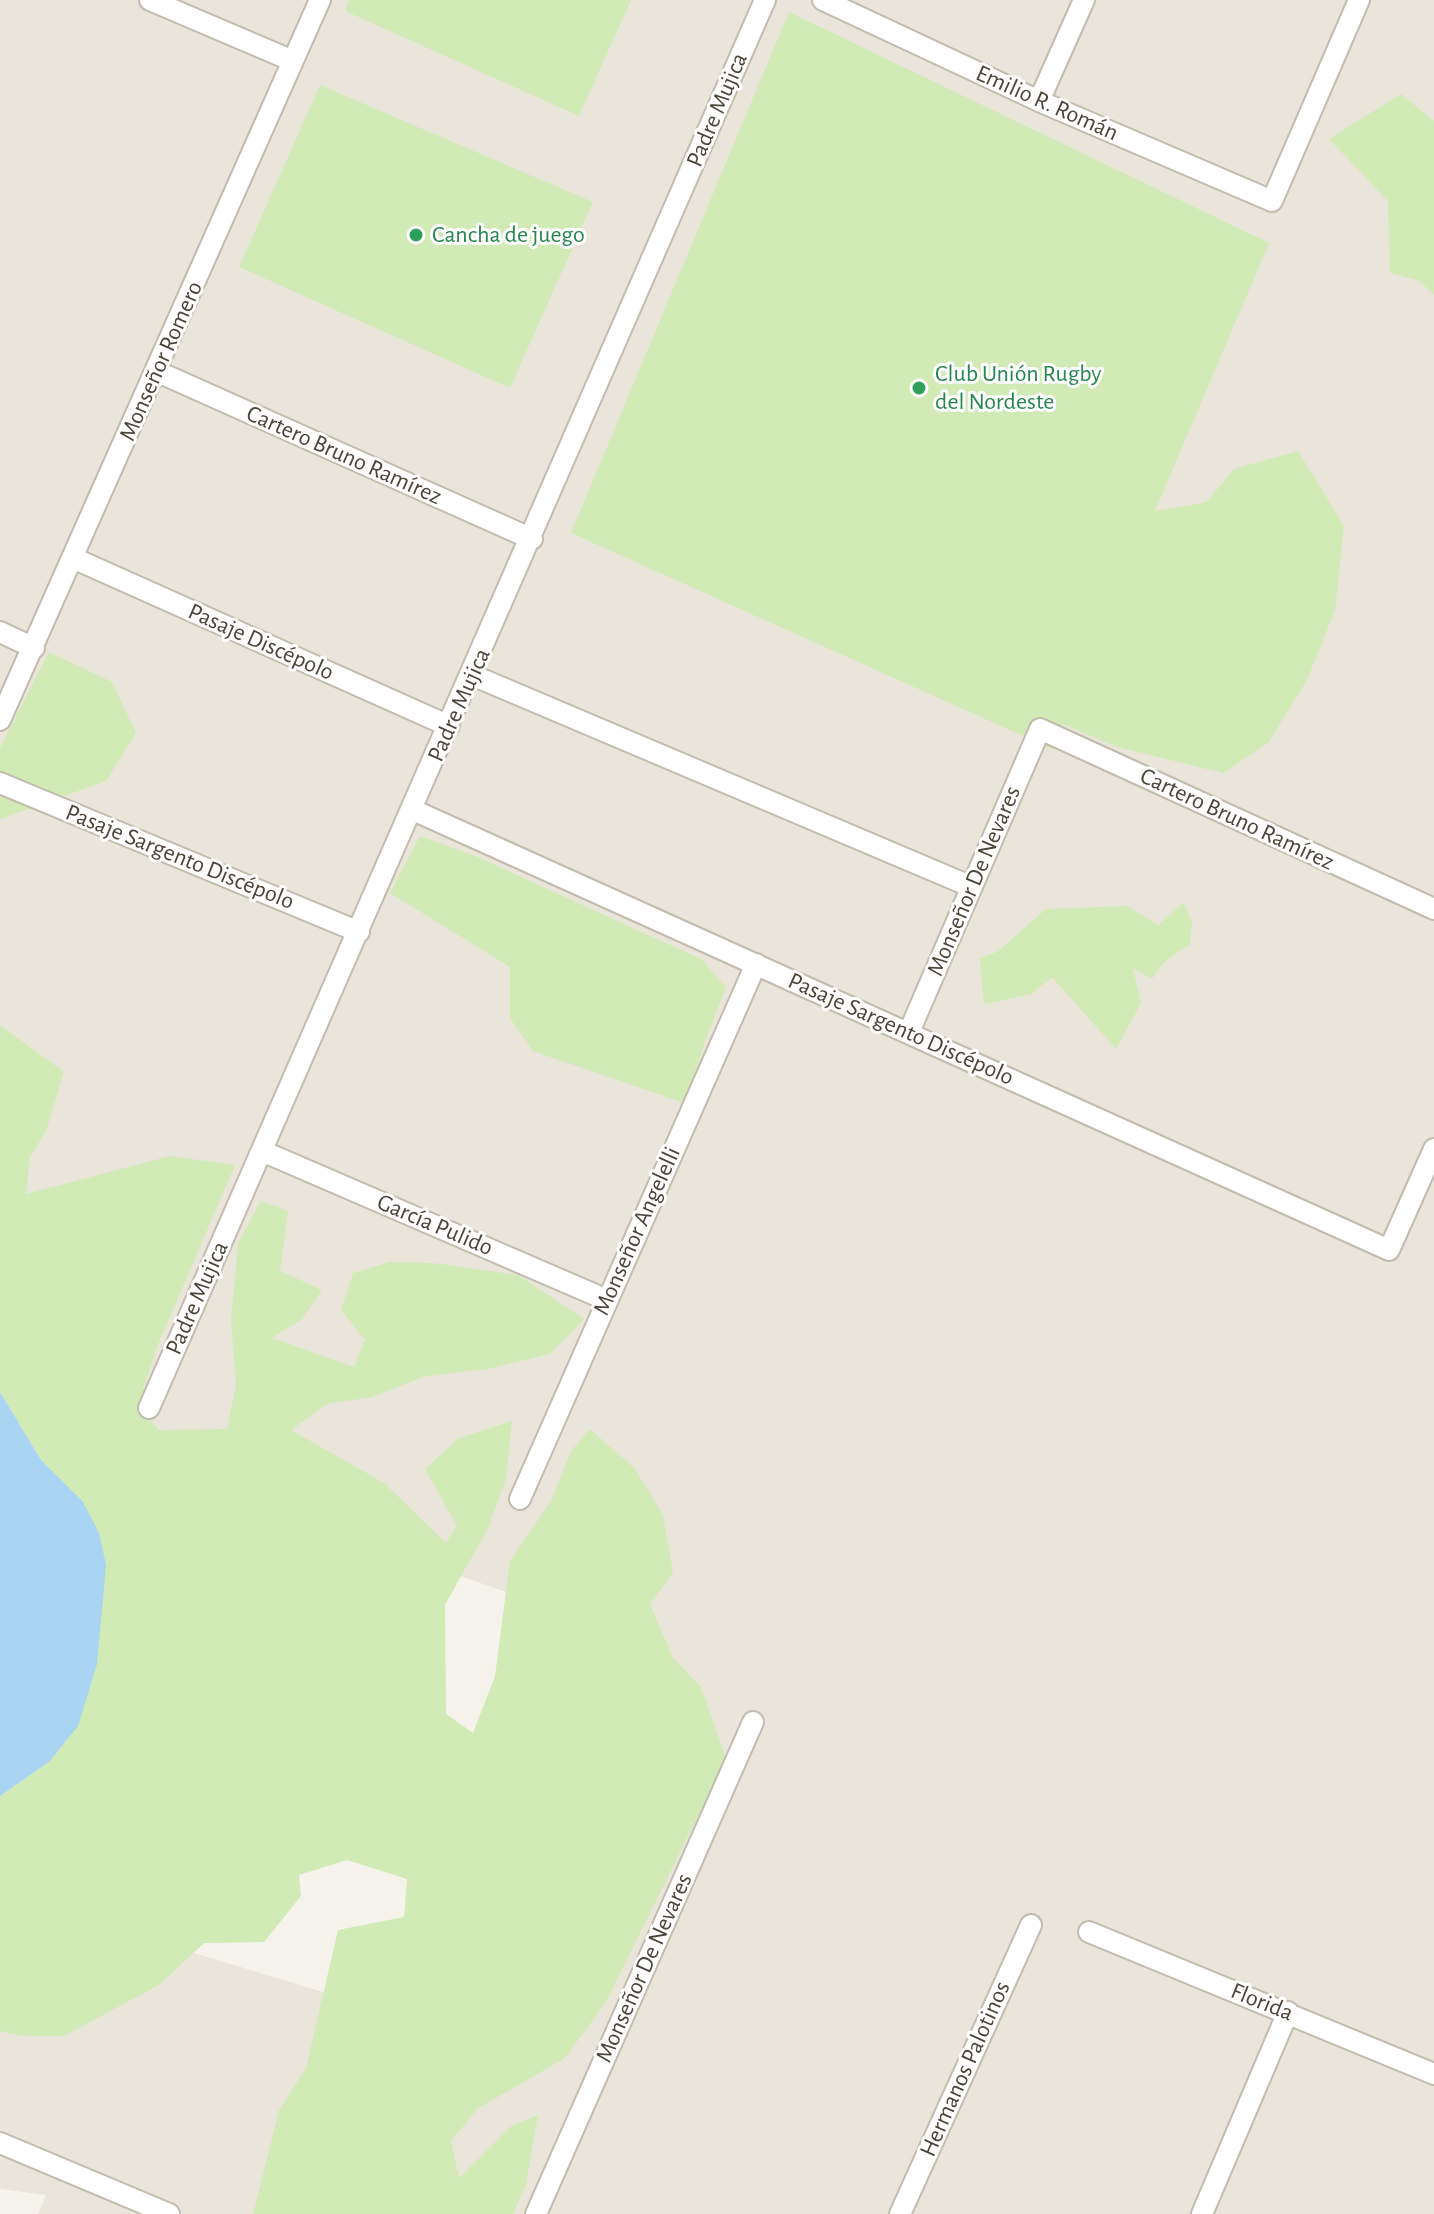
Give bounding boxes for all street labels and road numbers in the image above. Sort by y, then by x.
street label: Padre Mujica [680,49,754,171]
street label: Emilio R. Román [971,59,1123,147]
street label: Monseñor Romero [113,277,209,445]
street label: Cartero Bruno Ramírez [242,399,446,511]
street label: Pasaje Discépolo [184,597,338,687]
street label: Padre Mujica [421,644,497,766]
street label: Cartero Bruno Ramírez [1135,761,1339,877]
street label: Monseñor De Nevares [921,782,1027,980]
street label: Pasaje Sargento Discépolo [61,798,299,916]
street label: Pasaje Sargento Discépolo [784,966,1018,1092]
street label: Monseñor Angelelli [587,1142,687,1320]
street label: García Pulido [373,1188,497,1262]
street label: Padre Mujica [159,1237,235,1359]
street label: Monseñor De Nevares [589,1869,699,2067]
street label: Florida [1226,1976,1298,2028]
street label: Hermanos Palotinos [913,1977,1017,2161]

